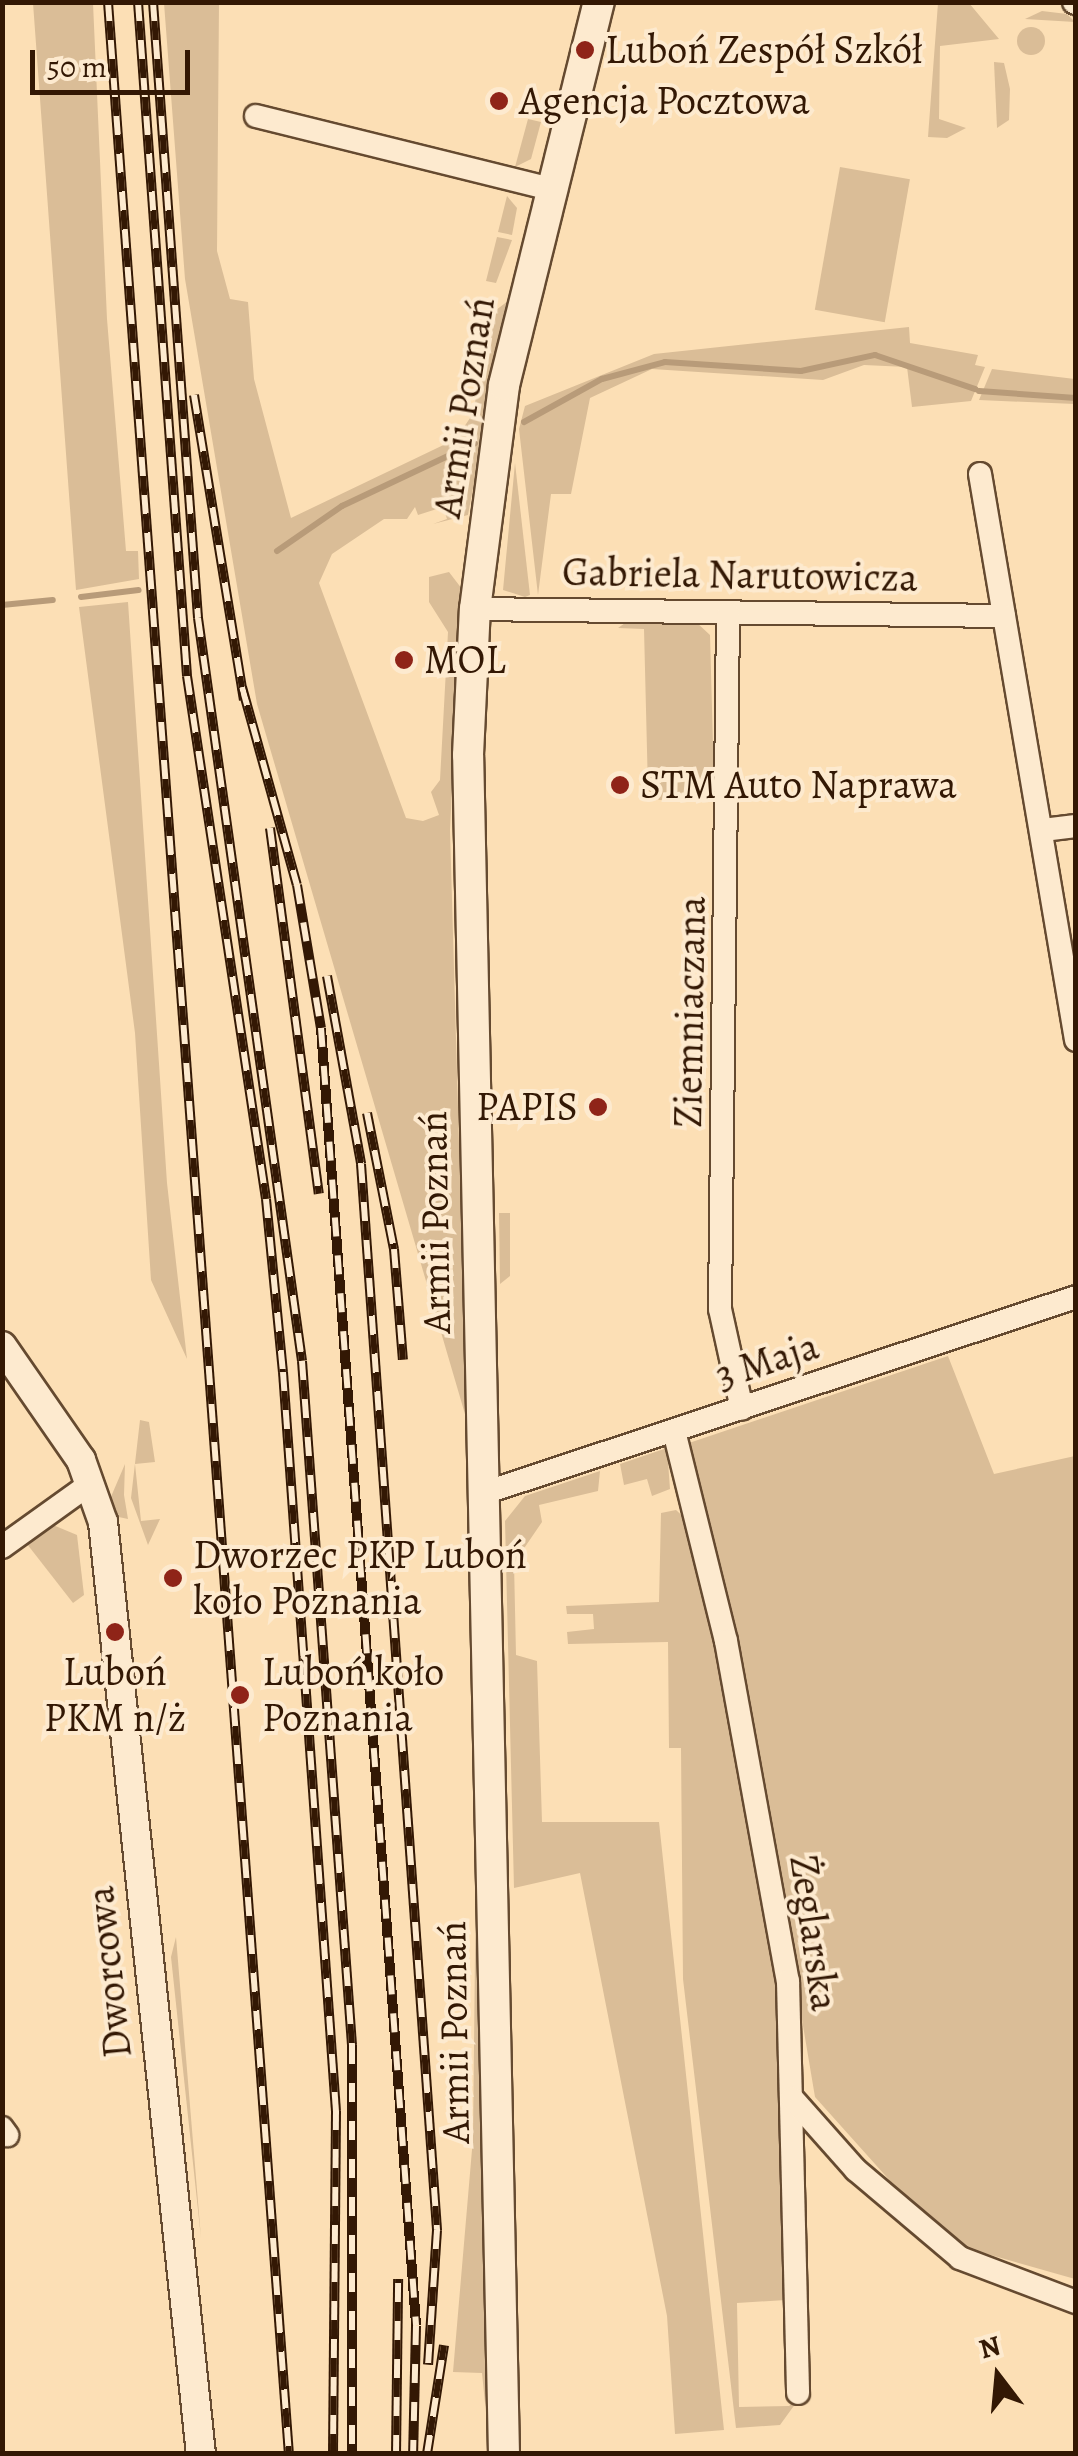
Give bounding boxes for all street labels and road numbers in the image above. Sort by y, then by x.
street label: Armii Poznań [423,293,505,521]
street label: Gabriela Narutowicza [562,548,918,602]
street label: Ziemniaczana [664,896,716,1128]
street label: Armii Poznań [409,1110,461,1334]
street label: 3 Maja [710,1322,824,1400]
street label: Żeglarska [779,1852,849,2014]
street label: Dworcowa [76,1884,142,2060]
street label: Armii Poznań [428,1920,480,2144]

